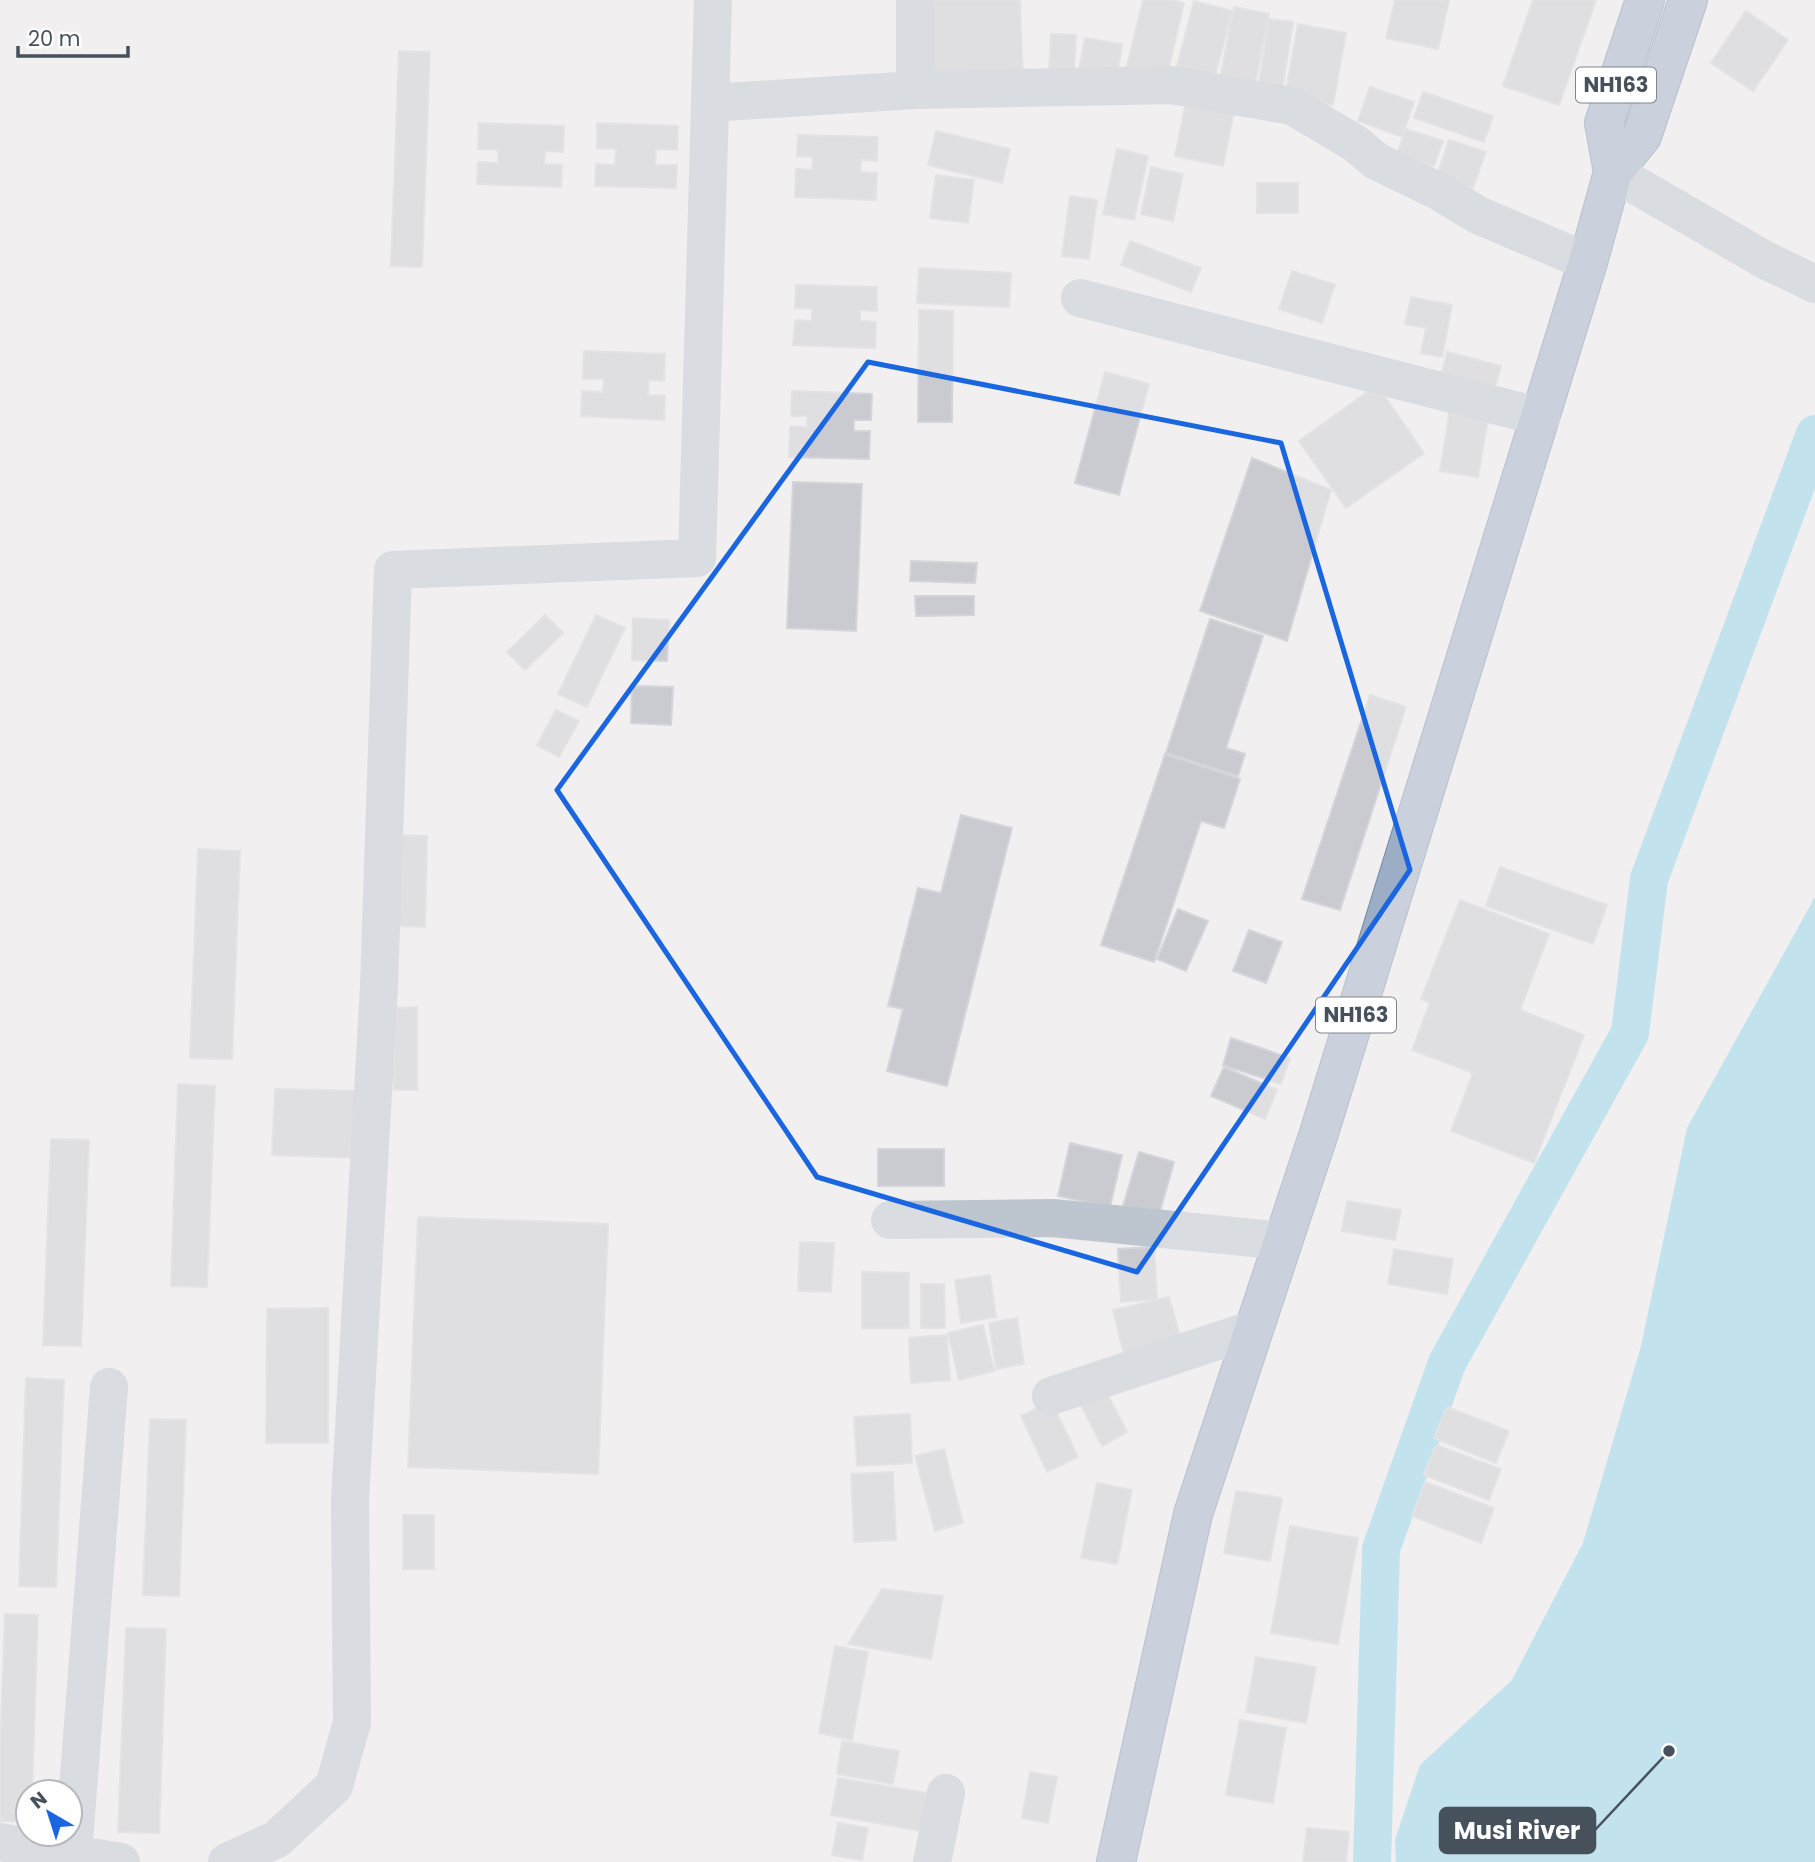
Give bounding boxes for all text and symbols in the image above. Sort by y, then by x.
scale bar [18,14,128,58]
text: 20 m [28,24,81,53]
road number: NH163 [1576,68,1656,102]
road number: NH163 [1316,998,1396,1032]
north arrow [14,1778,84,1848]
text: N [25,1785,53,1815]
callout: Musi River [1440,1808,1595,1853]
text: Musi River [1454,1814,1580,1847]

